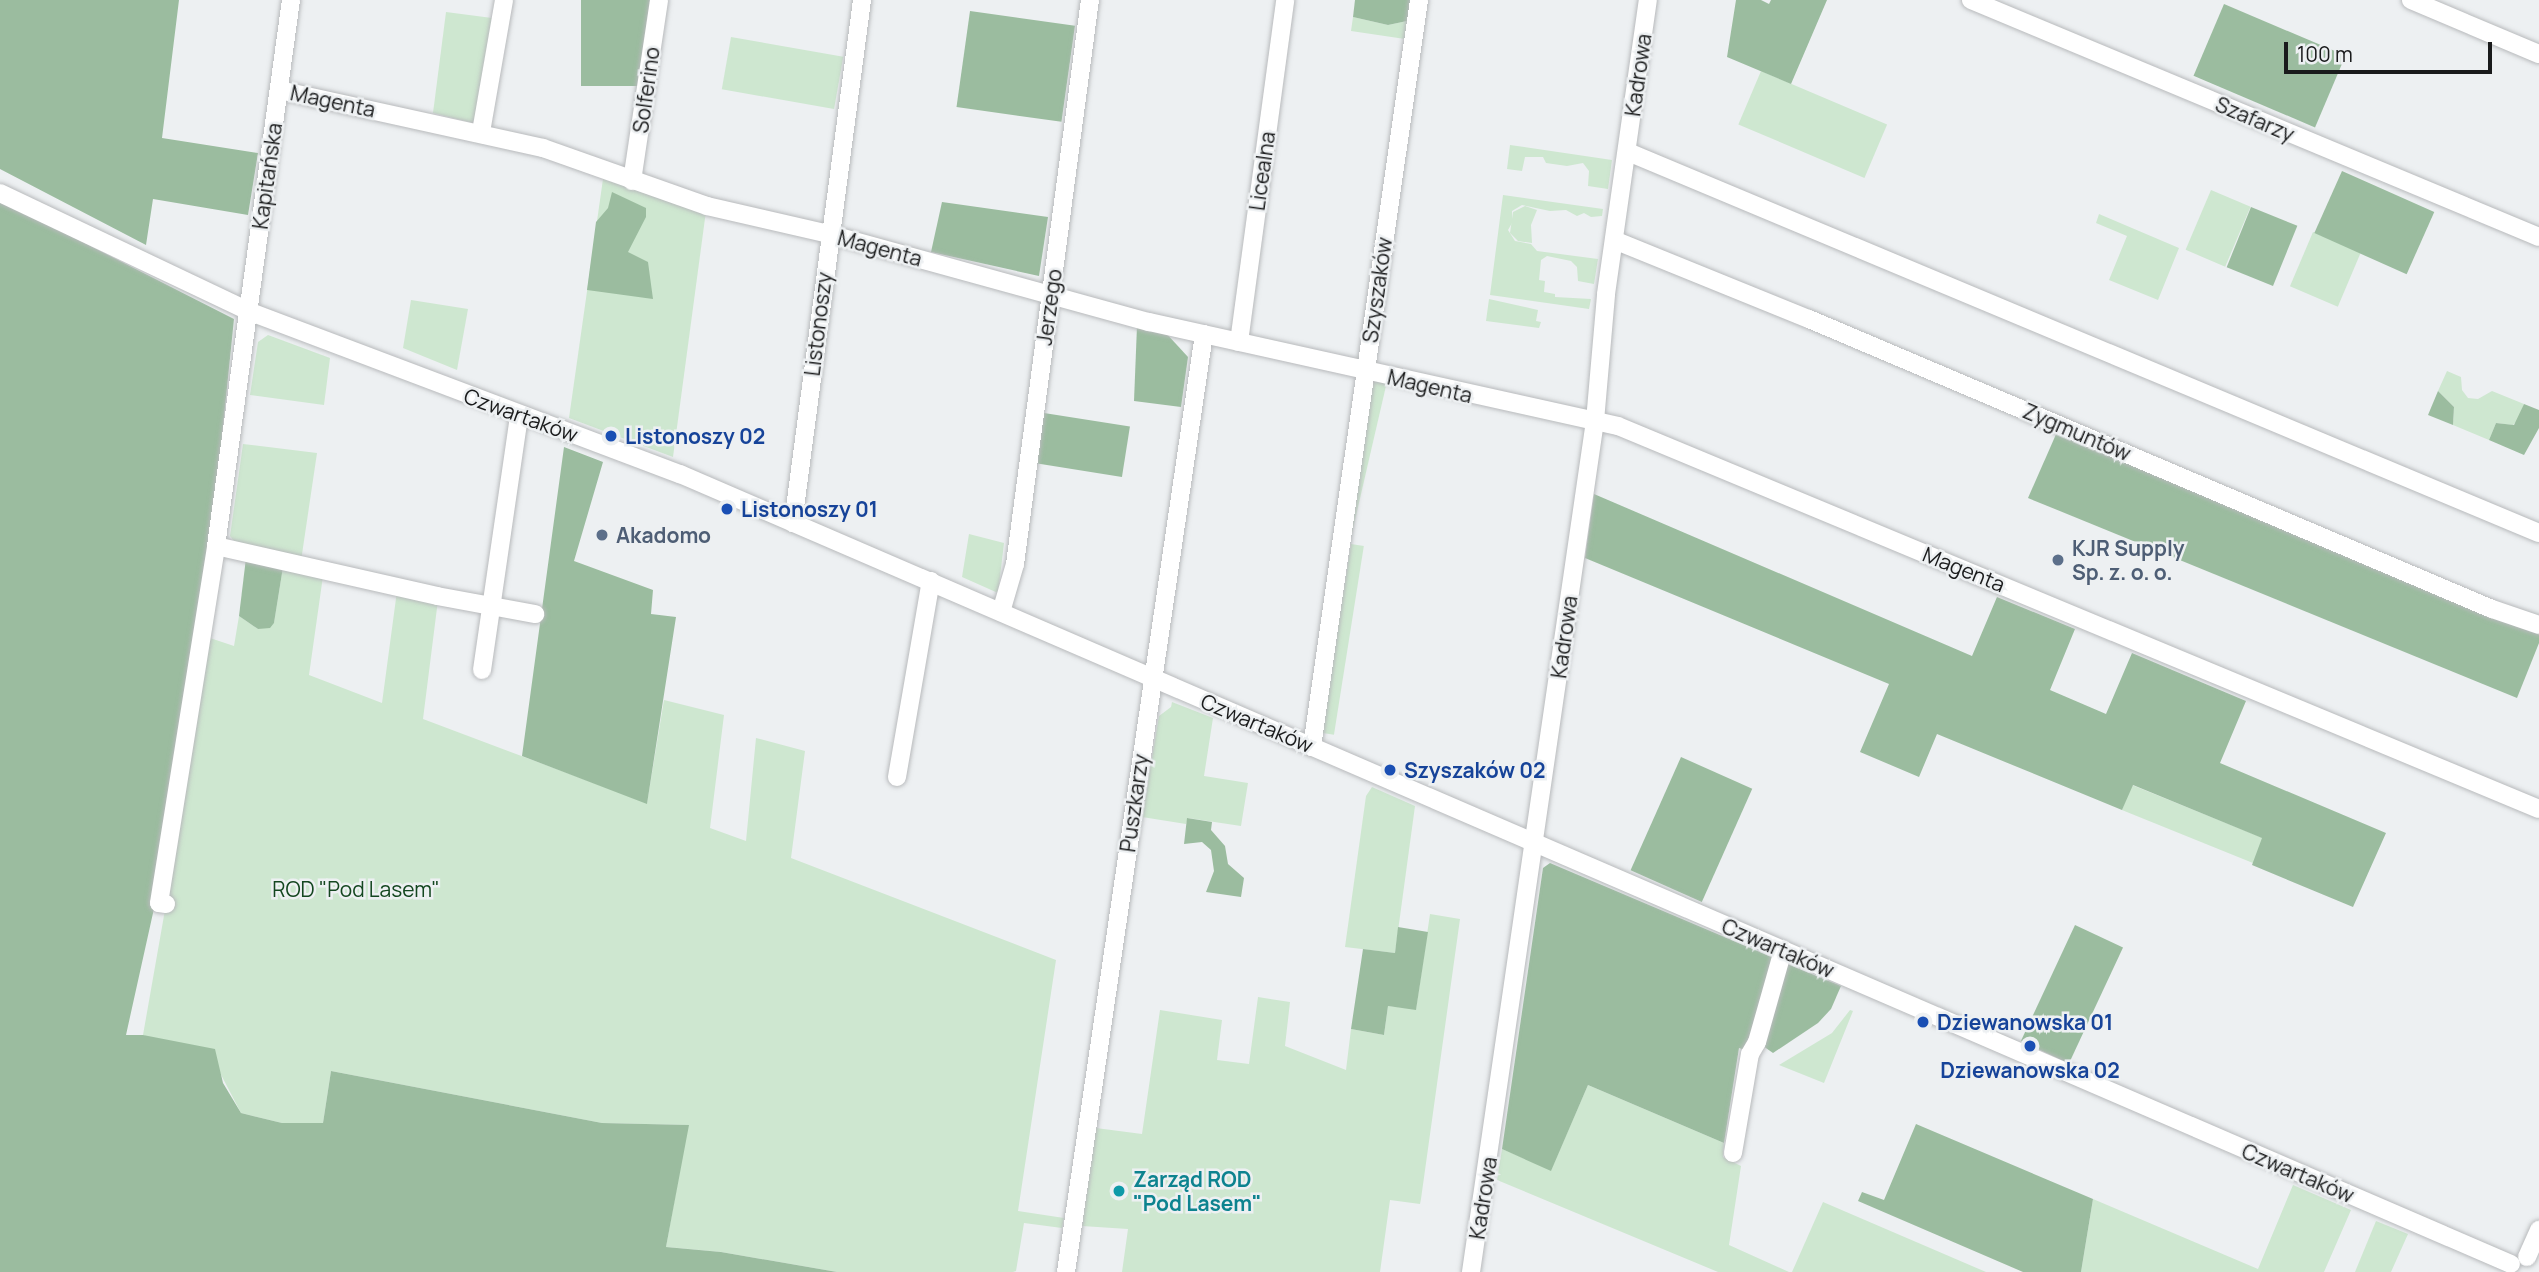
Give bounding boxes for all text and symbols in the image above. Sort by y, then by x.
scale bar [2287,28,2495,72]
street label: Kadrowa [1620,32,1656,118]
text: 100 m [2297,40,2353,68]
street label: Solferino [627,45,665,135]
street label: Magenta [288,80,378,122]
street label: Szafarzy [2212,91,2298,147]
street label: Kapitańska [247,121,287,231]
street label: Licealna [1244,130,1280,212]
street label: Magenta [835,225,925,271]
street label: Szyszaków [1357,236,1397,344]
street label: Jerzego [1031,267,1067,347]
street label: Listonoszy [799,271,837,377]
street label: Magenta [1385,364,1475,408]
street label: Czwartaków [461,383,581,447]
street label: Zygmuntów [2019,398,2135,466]
place label: Listonoszy 02 [625,423,765,449]
marker: Listonoszy 02 [603,428,619,444]
place label: Listonoszy 01 [741,496,878,522]
marker: Listonoszy 01 [719,501,735,517]
place label: Akadomo [616,522,711,548]
marker: Akadomo [594,527,610,543]
place label: KJR Supply Sp. z. o. o. [2072,535,2185,585]
street label: Magenta [1919,541,2009,597]
marker: KJR Supply Sp. z. o. o. [2050,552,2066,568]
street label: Kadrowa [1546,594,1582,680]
street label: Czwartaków [1197,688,1317,758]
street label: Puszkarzy [1115,752,1153,854]
place label: Szyszaków 02 [1404,757,1546,783]
marker: Szyszaków 02 [1382,762,1398,778]
park label: ROD "Pod Lasem" [272,876,440,902]
street label: Czwartaków [1718,913,1838,983]
place label: Dziewanowska 01 [1937,1009,2113,1035]
marker: Dziewanowska 01 [1915,1014,1931,1030]
marker: Dziewanowska 02 [2022,1038,2038,1054]
place label: Dziewanowska 02 [1940,1057,2120,1083]
street label: Czwartaków [2238,1138,2358,1208]
street label: Kadrowa [1464,1155,1502,1241]
place label: Zarząd ROD "Pod Lasem" [1133,1166,1261,1216]
marker: Zarząd ROD "Pod Lasem" [1111,1183,1127,1199]

